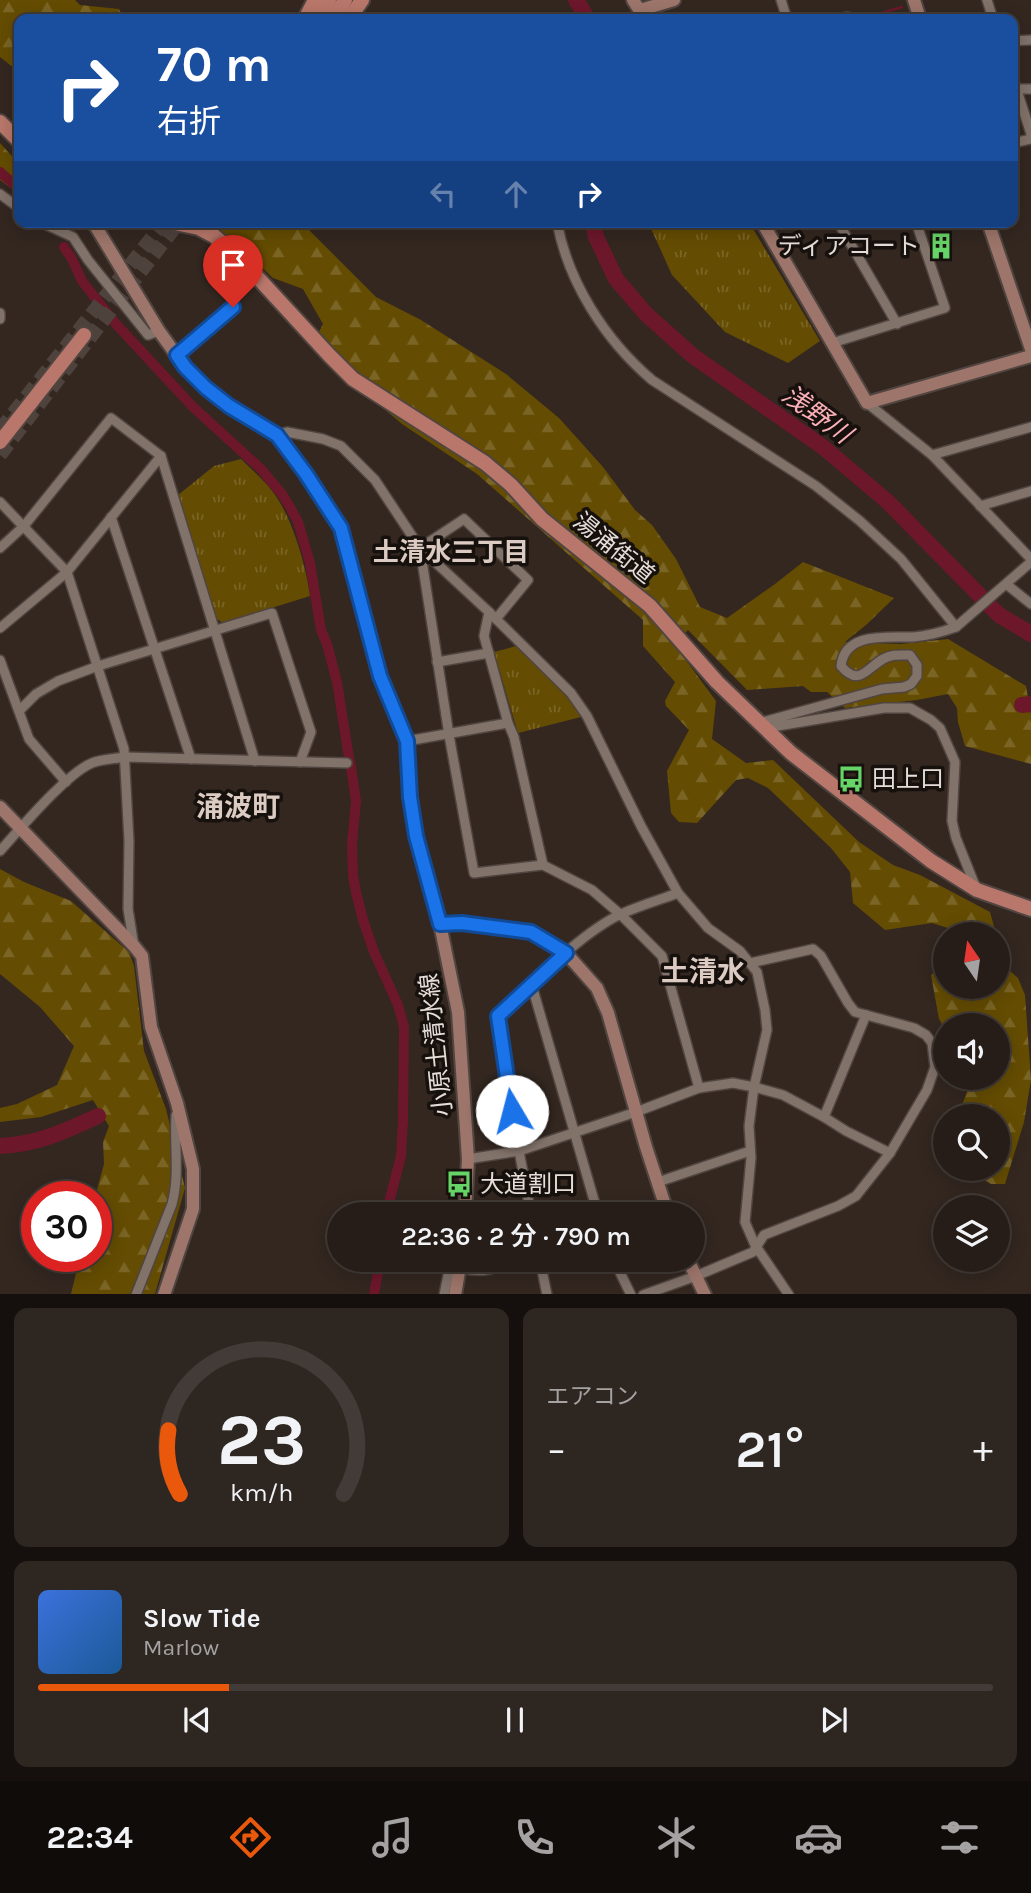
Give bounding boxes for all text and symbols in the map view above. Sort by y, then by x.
text: 70 m [157,36,271,93]
icon: right [42,42,133,133]
text: 右折 [157,103,221,140]
icon: left [424,175,462,213]
icon: ahead [497,175,535,213]
icon: right [570,175,608,213]
building icon: ディアコート [926,231,956,261]
place label: ディアコート [778,232,920,260]
pin [203,235,263,307]
icon: arrive [214,246,252,284]
water label: 浅野川 [776,379,860,452]
street label: 湯涌街道 [568,507,660,589]
district label: 土清水三丁目 [373,537,529,568]
bus stop icon: 田上口 [836,764,866,794]
place label: 田上口 [872,765,944,793]
district label: 涌波町 [196,790,280,823]
north arrow [933,922,1010,999]
map controls [933,922,1010,1272]
district label: 土清水 [661,955,745,988]
street label: 小原土清水線 [415,972,457,1118]
button: sound [933,1013,1010,1090]
position arrow [475,1074,549,1148]
button: search [933,1104,1010,1181]
bus stop icon: 大道割口 [444,1169,474,1199]
place label: 大道割口 [480,1170,576,1198]
speed limit sign: 30 [21,1181,112,1272]
button: layers [933,1195,1010,1272]
text: 22:36 · 2 分 · 790 m [401,1221,631,1252]
text: エアコン [547,1383,639,1410]
text: 23 [217,1397,306,1482]
text: 21° [735,1419,804,1480]
text: − [547,1427,566,1472]
text: + [973,1427,993,1472]
text: km/h [230,1477,293,1506]
text: Slow Tide [143,1603,261,1634]
text: Marlow [143,1634,219,1661]
icon: previous [178,1701,216,1739]
icon: pause [496,1701,534,1739]
icon: next [815,1701,853,1739]
icon: directions [226,1813,275,1862]
icon: music [368,1813,417,1862]
icon: phone [510,1813,559,1862]
icon: climate [652,1813,701,1862]
icon: car [794,1813,843,1862]
icon: filters [935,1813,984,1862]
text: 22:34 [46,1819,133,1856]

